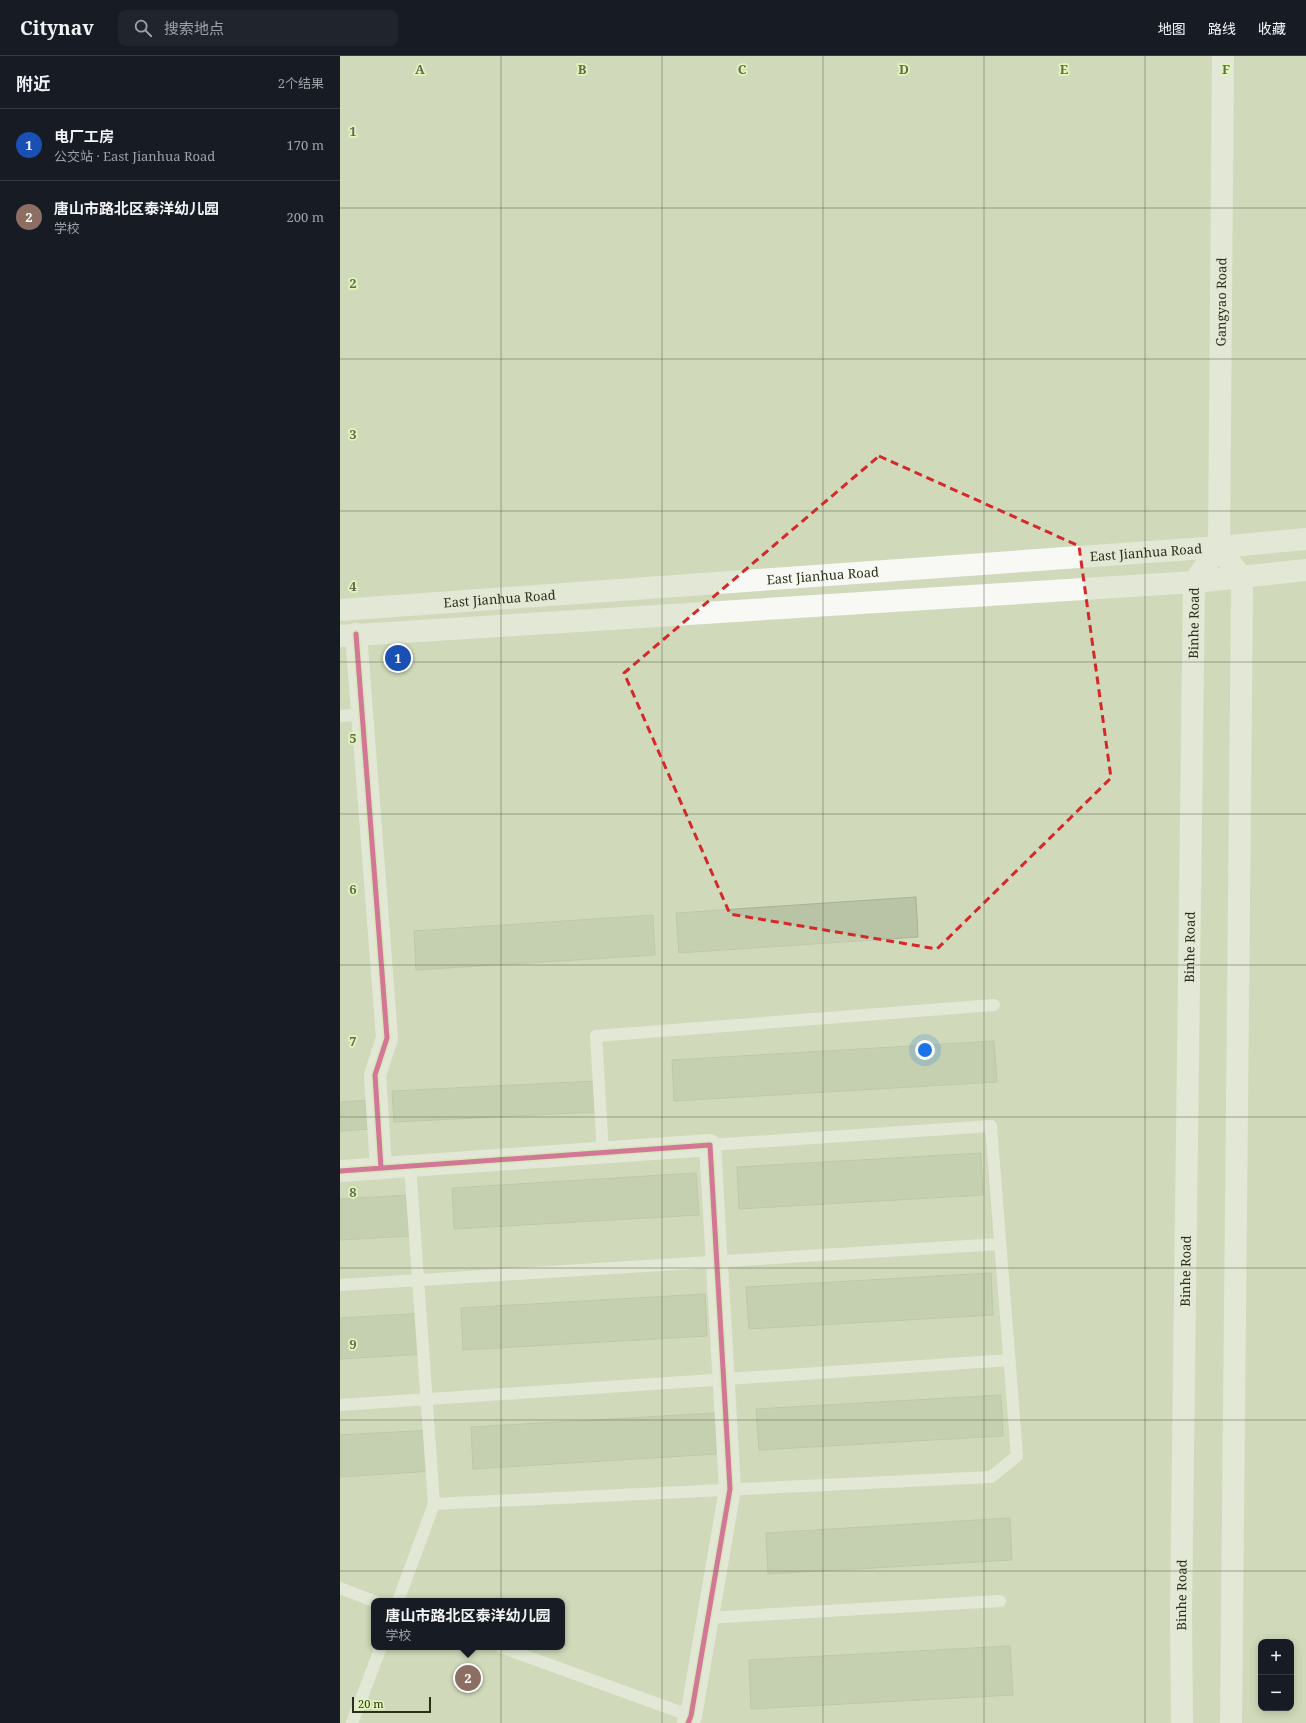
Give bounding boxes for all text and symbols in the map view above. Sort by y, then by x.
search box [118,10,398,46]
text: Citynav [20,15,94,41]
icon: search [132,17,154,39]
text: 搜索地点 [164,18,224,38]
text: 地图 [1158,19,1186,38]
text: 路线 [1208,19,1236,38]
text: 收藏 [1258,19,1286,38]
text: A [415,60,425,78]
text: B [578,60,587,78]
text: C [738,60,747,78]
text: D [899,60,909,78]
text: E [1060,60,1069,78]
text: F [1222,60,1230,78]
text: 附近 [16,72,50,95]
text: 2个结果 [278,74,324,92]
text: 1 [349,122,357,140]
text: 电厂工房 [54,126,114,146]
text: 1 [25,136,33,154]
text: 170 m [287,136,324,154]
text: 公交站 · East Jianhua Road [54,147,215,165]
text: 唐山市路北区泰洋幼儿园 [54,198,219,218]
text: 2 [25,208,33,226]
text: 200 m [287,208,324,226]
text: 学校 [54,219,80,237]
street label: Gangyao Road [1212,257,1230,347]
text: 2 [349,274,357,292]
text: 3 [349,425,357,443]
street label: East Jianhua Road [1089,539,1203,565]
street label: East Jianhua Road [766,562,879,588]
text: 4 [349,577,357,595]
street label: East Jianhua Road [443,586,556,612]
street label: Binhe Road [1184,587,1203,659]
pin: 1 [385,643,411,673]
text: 5 [349,729,357,747]
text: 6 [349,880,357,898]
street label: Binhe Road [1180,911,1199,983]
text: 7 [349,1032,357,1050]
your location [915,1040,935,1060]
text: 8 [349,1183,357,1201]
street label: Binhe Road [1176,1235,1195,1307]
text: 9 [349,1335,357,1353]
street label: Binhe Road [1172,1559,1191,1631]
popup [371,1598,565,1650]
text: 唐山市路北区泰洋幼儿园 [385,1605,551,1625]
text: 学校 [385,1626,412,1644]
map controls [1258,1639,1294,1711]
button: + [1258,1639,1294,1675]
pin: 2 [455,1663,481,1693]
button: − [1258,1675,1294,1711]
scale bar [352,1695,431,1714]
text: 20 m [358,1696,384,1711]

